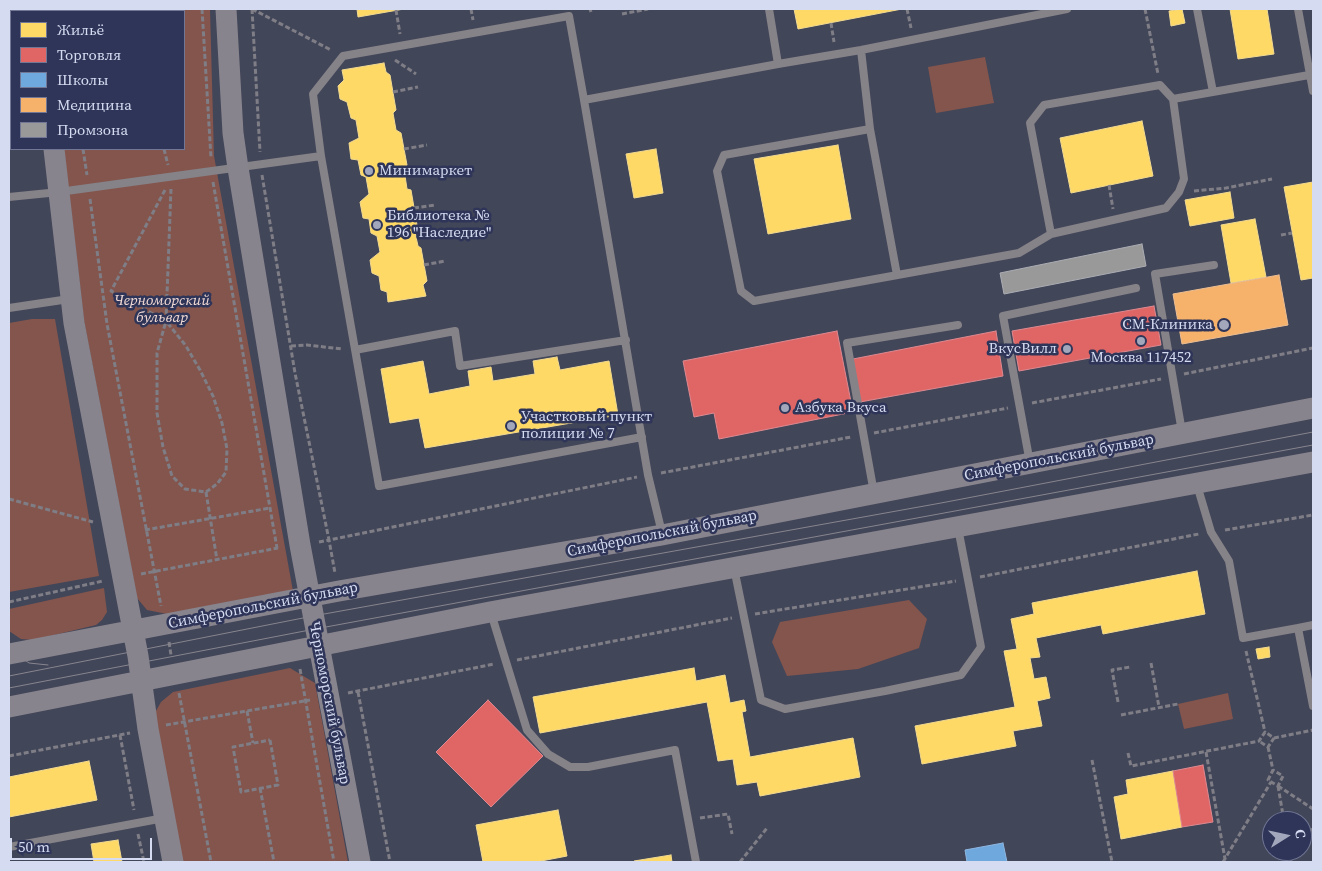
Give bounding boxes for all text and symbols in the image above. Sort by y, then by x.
legend [10,10,185,150]
text: Жильё [57,19,104,40]
text: Торговля [57,44,121,65]
text: Школы [57,69,108,90]
text: Медицина [57,94,132,115]
text: Промзона [57,119,128,140]
place label: Минимаркет [379,162,472,180]
marker: Минимаркет [363,165,375,177]
place label: Библиотека № 196 "Наследие" [387,207,491,242]
marker: Библиотека № 196 "Наследие" [371,219,383,231]
park label: Черноморский бульвар [114,292,210,327]
place label: СМ-Клиника [1122,316,1213,334]
marker: СМ-Клиника [1217,318,1231,332]
marker: Москва 117452 [1135,335,1147,347]
place label: ВкусВилл [989,340,1057,358]
marker: ВкусВилл [1061,343,1073,355]
place label: Москва 117452 [1091,349,1191,367]
place label: Азбука Вкуса [795,399,887,417]
marker: Азбука Вкуса [779,402,791,414]
place label: Участковый пункт полиции № 7 [521,408,652,443]
marker: Участковый пункт полиции № 7 [505,420,517,432]
street label: Симферопольский бульвар [963,431,1155,485]
street label: Симферопольский бульвар [566,507,758,561]
street label: Симферопольский бульвар [167,579,359,633]
street label: Черноморский бульвар [304,620,354,786]
north arrow [1262,811,1312,861]
scale bar [12,828,155,860]
text: С [1290,828,1311,840]
text: 50 m [18,836,50,857]

